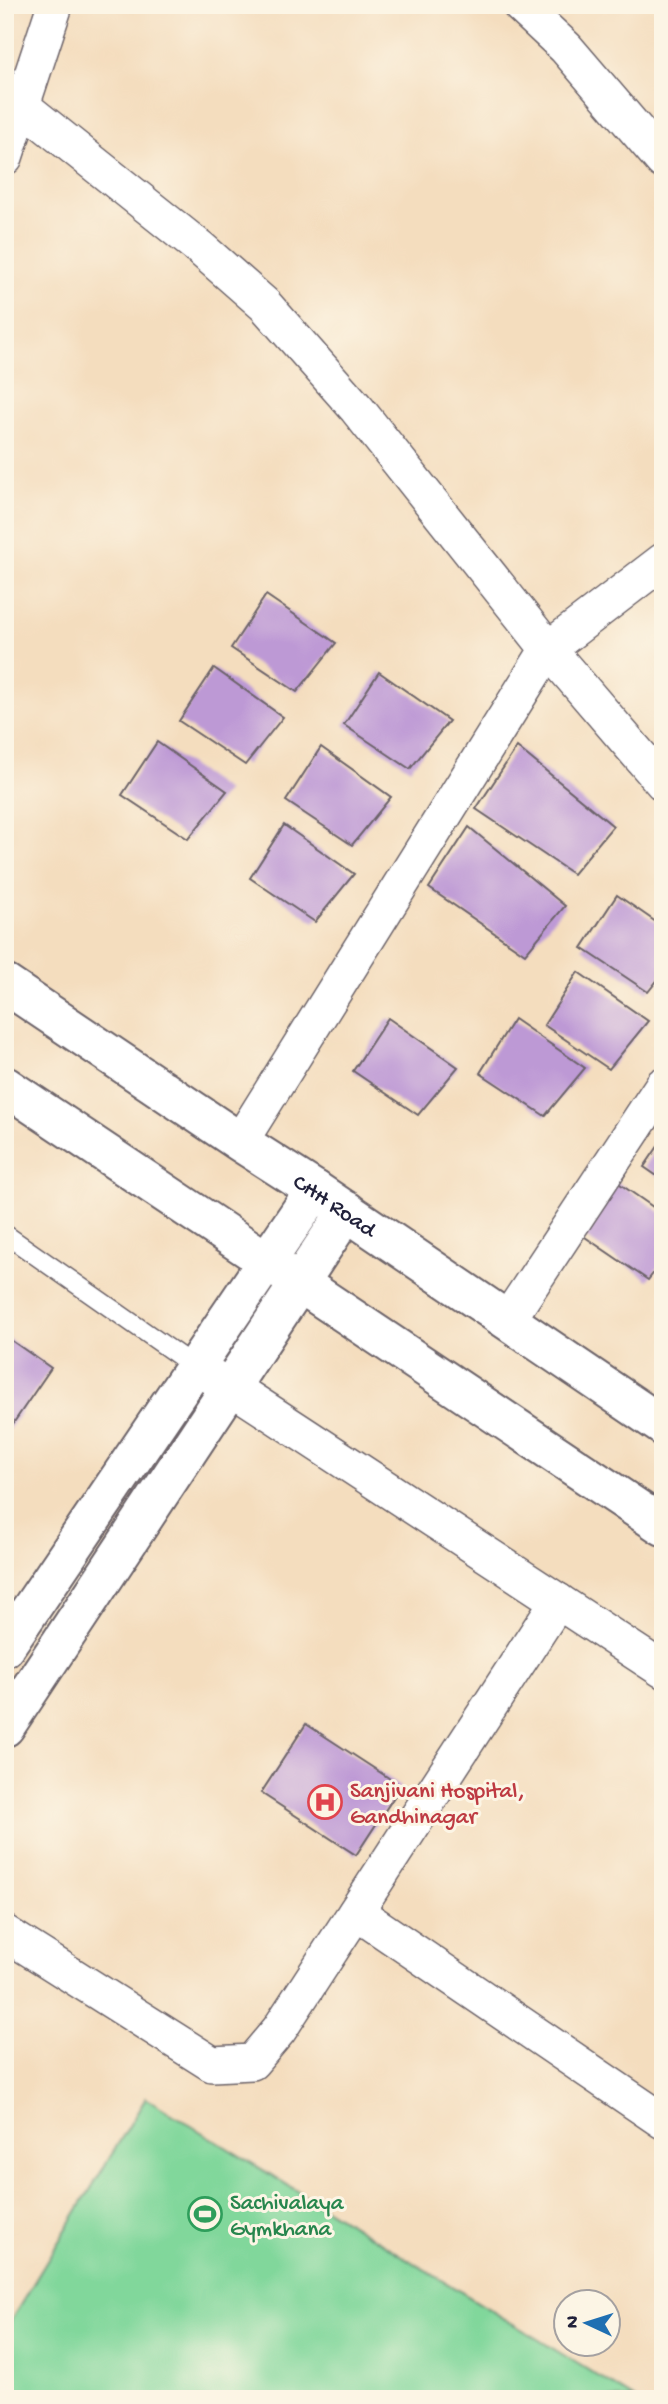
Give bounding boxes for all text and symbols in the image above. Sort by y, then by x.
street label: CHH Road [287,1169,381,1245]
place label: Sanjivani Hospital, Gandhinagar [350,1779,525,1832]
hospital icon: Sanjivani Hospital, Gandhinagar [306,1783,344,1821]
place label: Sachivalaya Gymkhana [230,2191,345,2244]
sports icon: Sachivalaya Gymkhana [186,2195,224,2233]
north arrow [552,2288,622,2358]
text: N [562,2315,585,2329]

